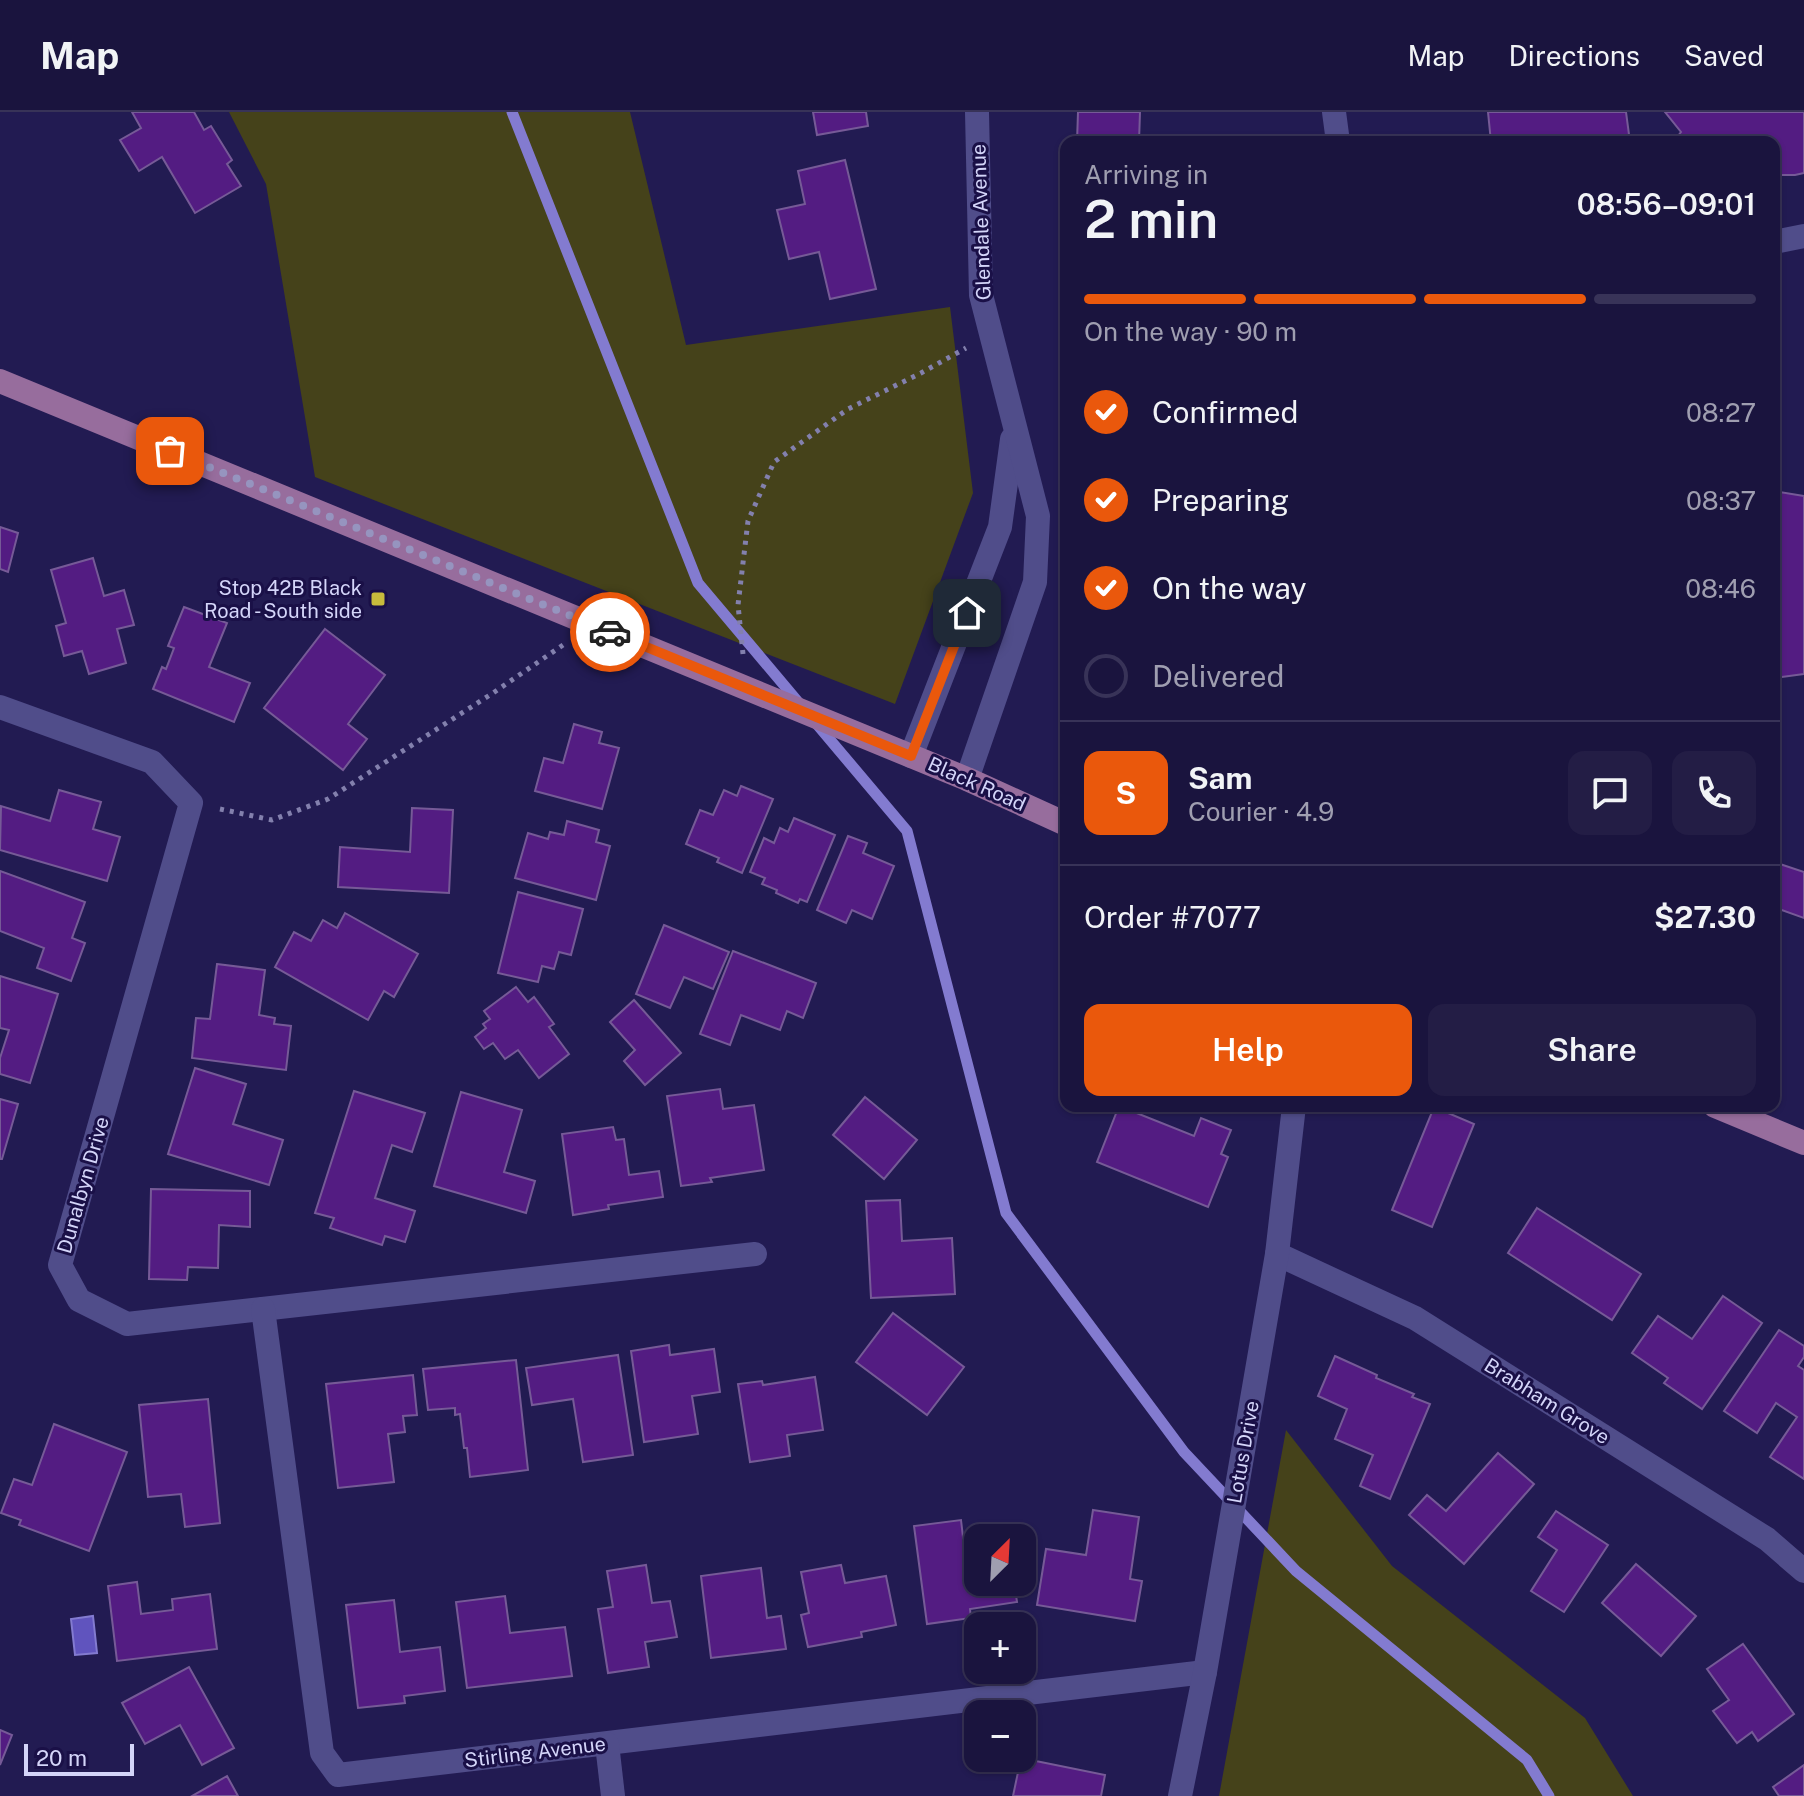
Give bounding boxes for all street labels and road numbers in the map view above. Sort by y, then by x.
street label: Glendale Avenue [966,143,996,301]
street label: Black Road [924,752,1030,816]
street label: Dunalbyn Drive [52,1114,114,1256]
street label: Brabham Grove [1480,1353,1614,1449]
street label: Lotus Drive [1222,1399,1264,1505]
street label: Stirling Avenue [463,1731,607,1773]

